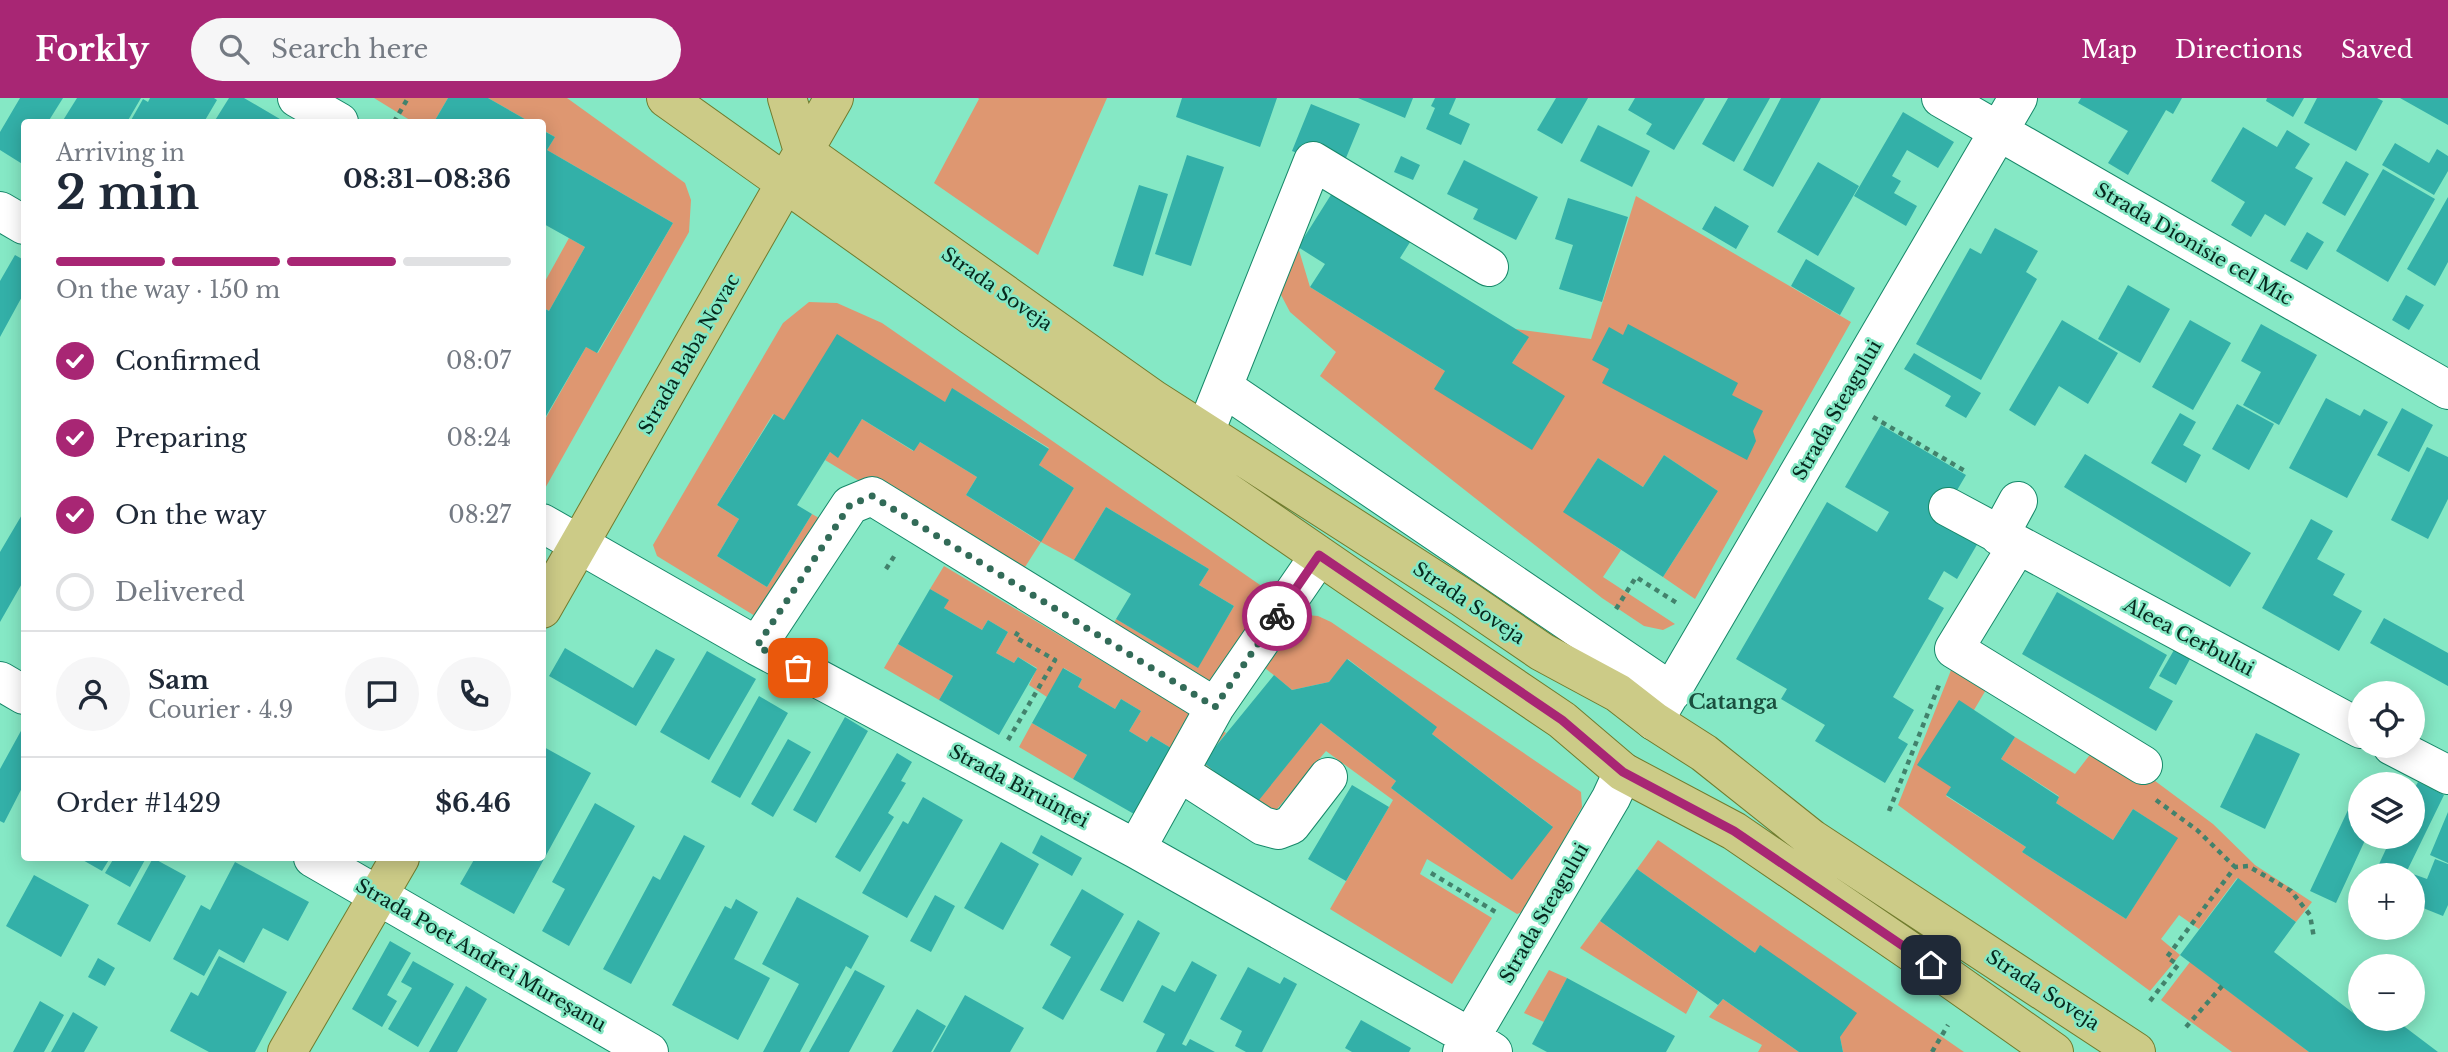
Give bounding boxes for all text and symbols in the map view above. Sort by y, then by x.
search box [191,18,681,81]
text: Forkly [35,29,149,70]
icon: search [215,30,253,68]
text: Search here [271,33,428,65]
text: Map [2081,35,2137,64]
text: Directions [2175,35,2303,64]
text: Saved [2341,35,2413,64]
text: Arriving in [56,139,185,167]
text: 08:31–08:36 [343,163,511,195]
text: 2 min [56,164,199,221]
street label: Strada Dionisie cel Mic [2091,178,2297,310]
street label: Strada Soveja [937,242,1057,336]
street label: Strada Baba Novac [634,270,744,438]
text: On the way · 150 m [56,276,280,304]
street label: Strada Steagului [1788,335,1887,484]
icon: check [56,342,94,380]
text: Confirmed [115,345,260,377]
text: 08:07 [446,347,511,375]
icon: check [56,419,94,457]
text: Preparing [115,422,247,454]
text: 08:24 [446,424,511,452]
icon: check [56,496,94,534]
text: On the way [115,499,267,531]
text: 08:27 [448,501,511,529]
street label: Strada Soveja [1409,557,1530,649]
text: Delivered [115,576,245,608]
courier [1242,581,1312,651]
street label: Aleea Cerbului [2119,593,2258,681]
icon: bike [1258,597,1296,635]
pin [768,638,828,698]
icon: bag [779,649,817,687]
button: person [56,657,130,731]
button: chat [345,657,419,731]
button: phone [437,657,511,731]
text: Sam [148,664,209,696]
map controls [2348,681,2425,1031]
button: locate [2348,681,2425,758]
district label: Catanga [1688,689,1778,715]
text: Courier · 4.9 [148,696,293,724]
street label: Strada Biruinței [945,740,1093,833]
button: layers [2348,772,2425,849]
text: Order #1429 [56,787,221,819]
text: $6.46 [435,787,511,819]
street label: Strada Steagului [1495,838,1594,987]
button: + [2348,863,2425,940]
street label: Strada Poet Andrei Mureșanu [352,874,610,1036]
pin [1901,935,1961,995]
street label: Strada Soveja [1982,945,2104,1035]
icon: home [1912,946,1950,984]
button: − [2348,954,2425,1031]

